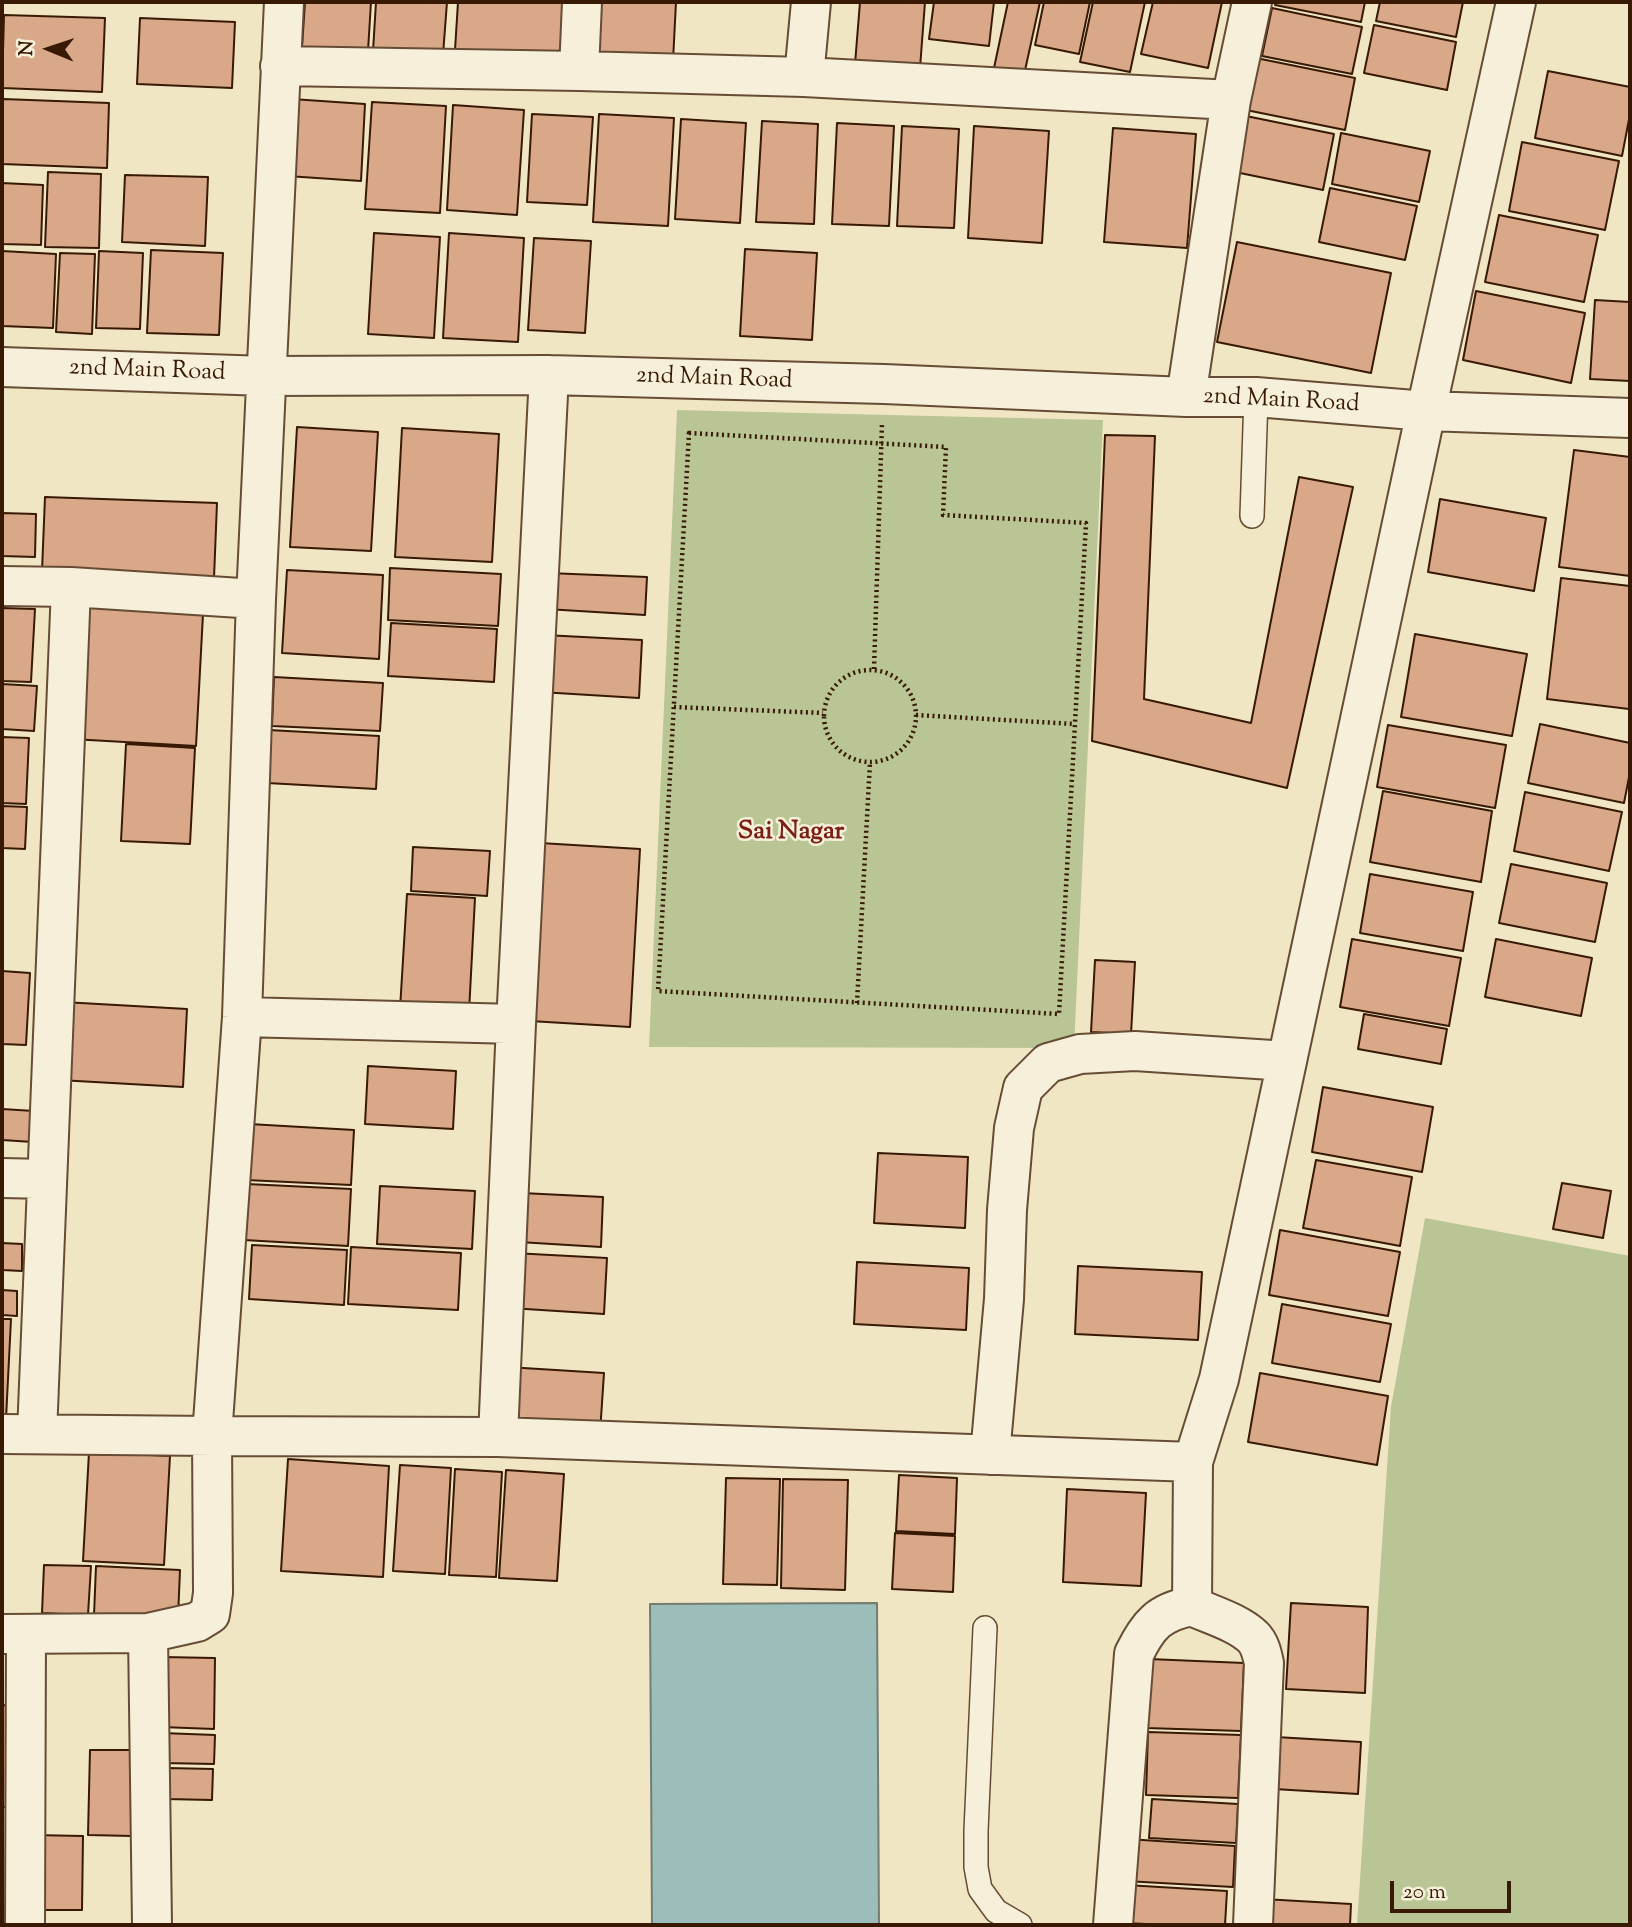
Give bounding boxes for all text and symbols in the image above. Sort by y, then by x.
north arrow [14,14,84,84]
text: N [14,40,41,56]
street label: 2nd Main Road [68,355,226,389]
street label: 2nd Main Road [635,363,793,397]
street label: 2nd Main Road [1202,384,1360,420]
district label: Sai Nagar [738,818,844,850]
scale bar [1394,1868,1515,1912]
text: 20 m [1403,1878,1446,1908]

